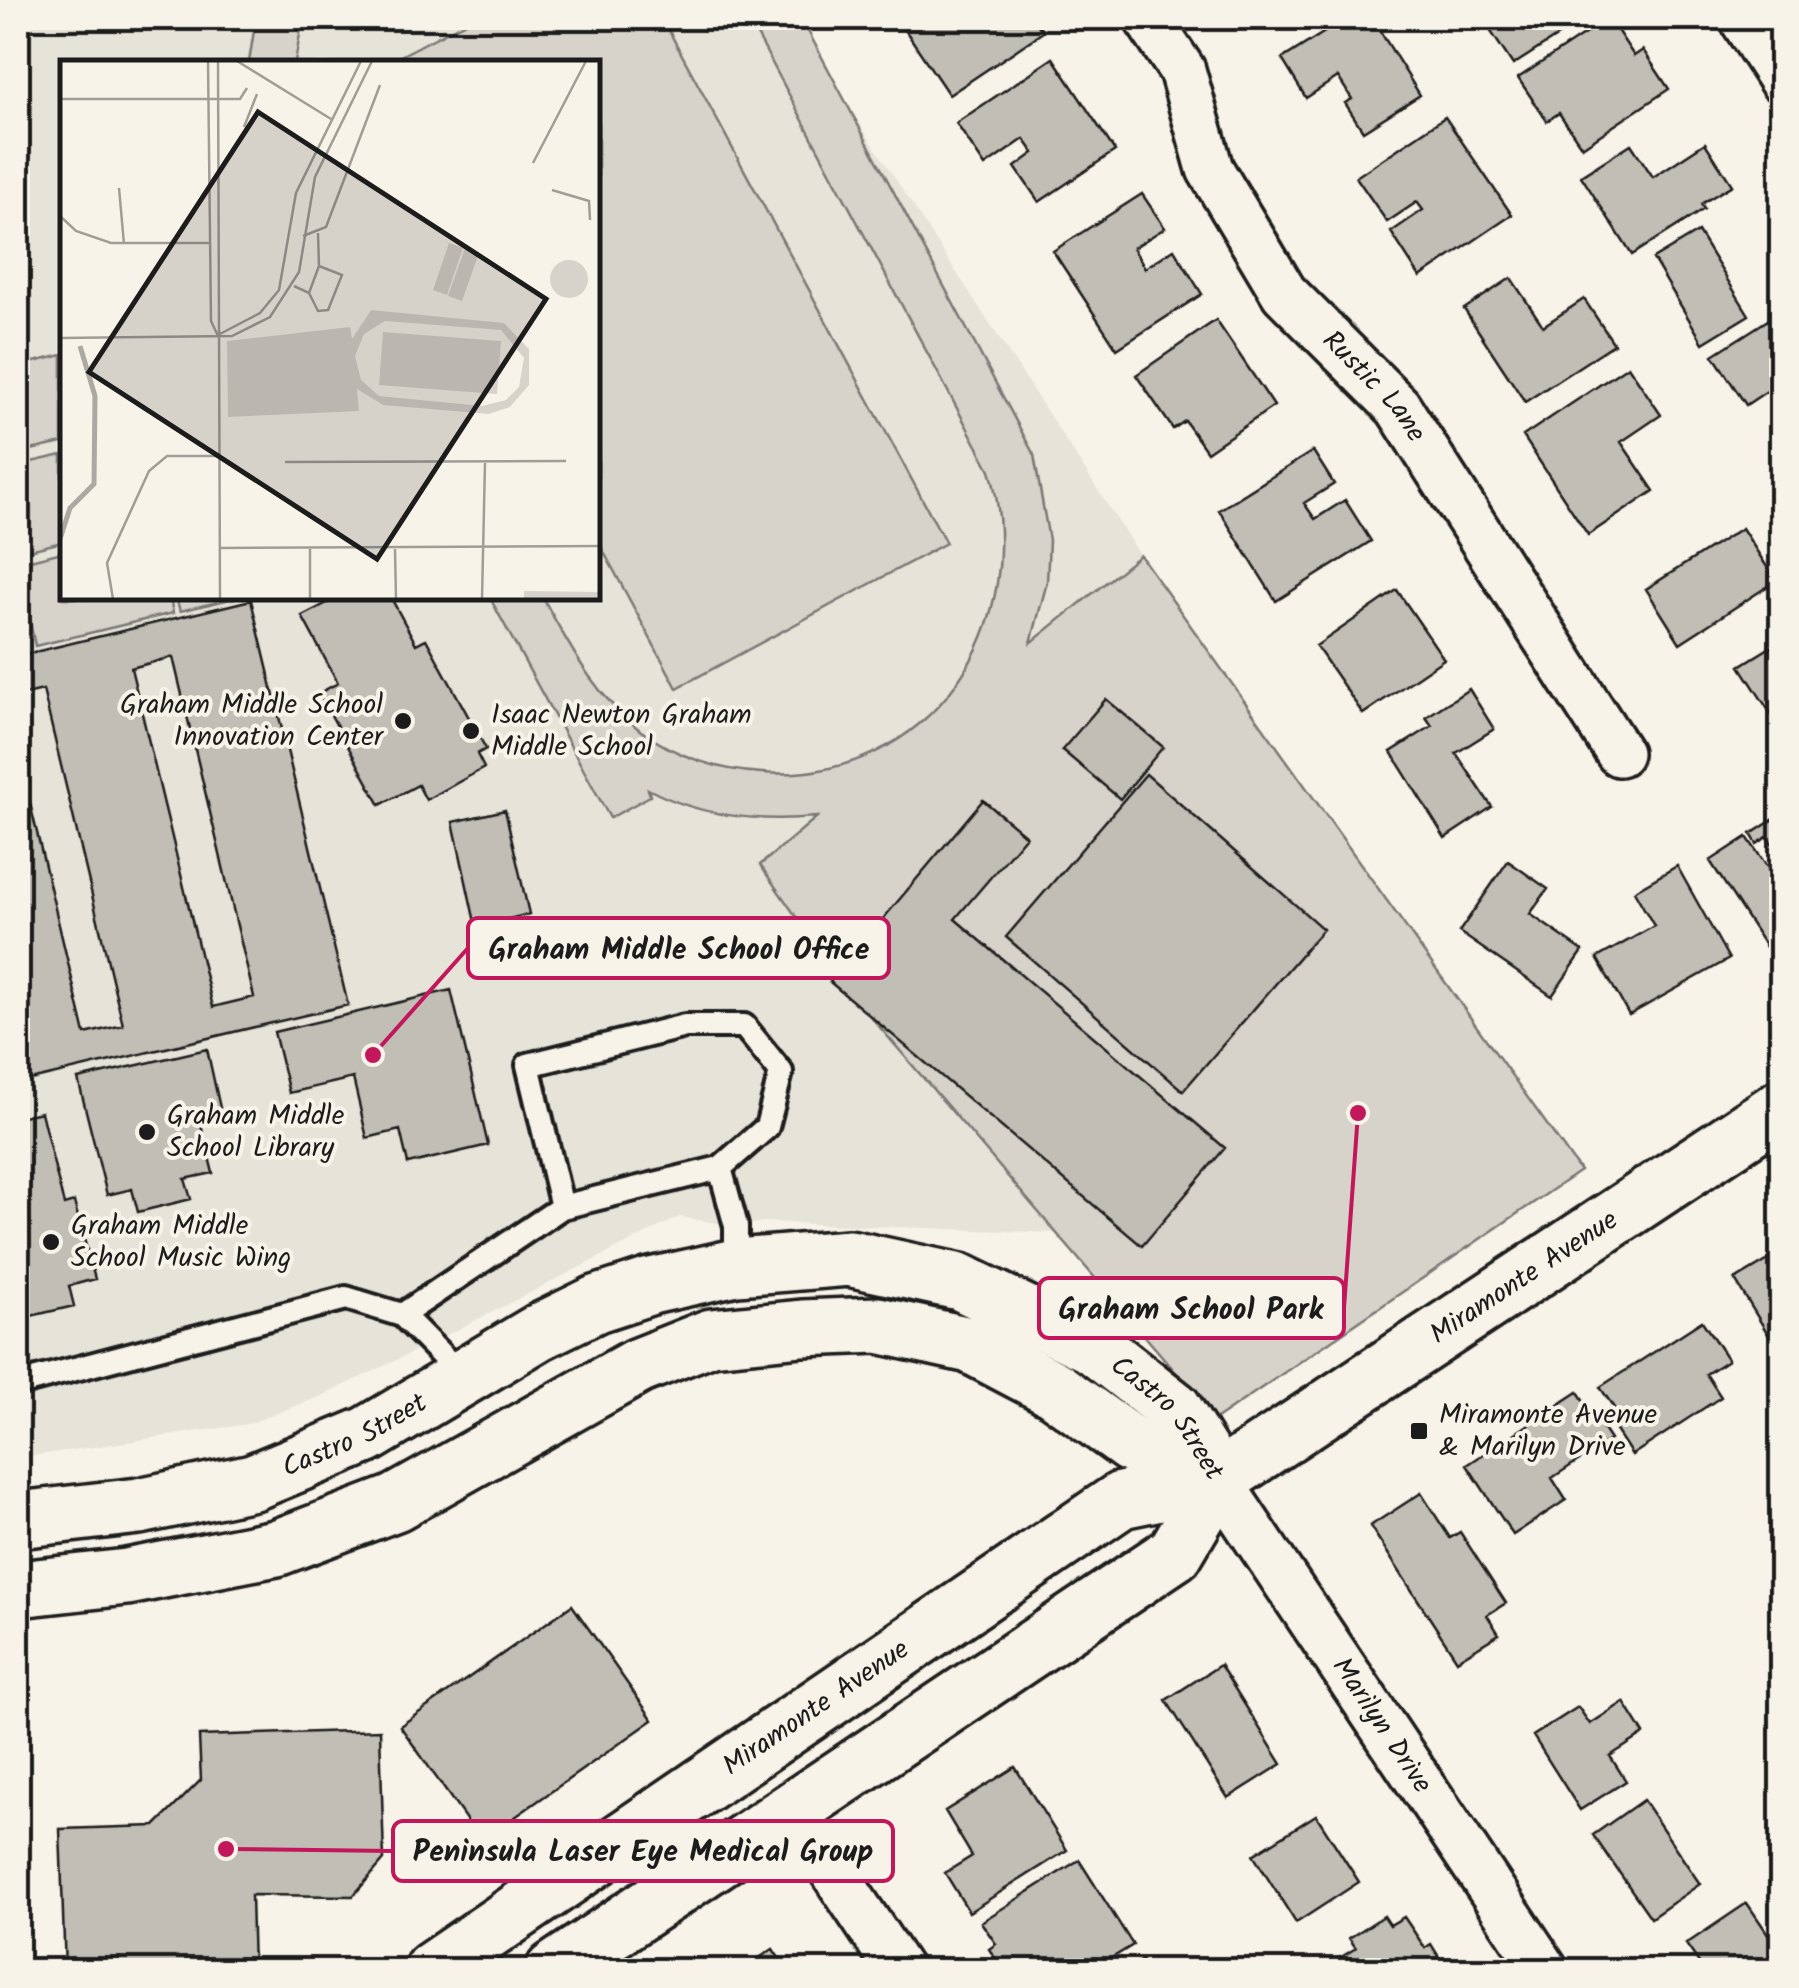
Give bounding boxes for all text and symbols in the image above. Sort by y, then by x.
inset map [60,60,600,600]
street label: Rustic Lane [1311,320,1438,452]
place label: Graham Middle School Innovation Center [120,683,385,760]
place label: Isaac Newton Graham Middle School [491,693,752,770]
marker: Graham Middle School Innovation Center [392,710,414,732]
marker: Isaac Newton Graham Middle School [460,720,482,742]
callout: Graham Middle School Office [468,918,889,978]
text: Graham Middle School Office [489,927,870,975]
place label: Graham Middle School Library [167,1094,345,1171]
marker: Graham Middle School Library [136,1121,158,1143]
street label: Miramonte Avenue [1421,1198,1628,1357]
place label: Graham Middle School Music Wing [71,1204,291,1281]
marker: Graham Middle School Music Wing [40,1231,62,1253]
callout: Graham School Park [1039,1278,1344,1338]
text: Graham School Park [1059,1287,1325,1335]
street label: Castro Street [1100,1344,1236,1490]
street label: Castro Street [275,1381,437,1490]
place label: Miramonte Avenue & Marilyn Drive [1439,1393,1658,1470]
marker: Miramonte Avenue & Marilyn Drive [1408,1420,1430,1442]
street label: Miramonte Avenue [713,1628,919,1788]
street label: Marilyn Drive [1320,1648,1444,1803]
callout: Peninsula Laser Eye Medical Group [393,1821,893,1881]
text: Peninsula Laser Eye Medical Group [413,1829,873,1877]

